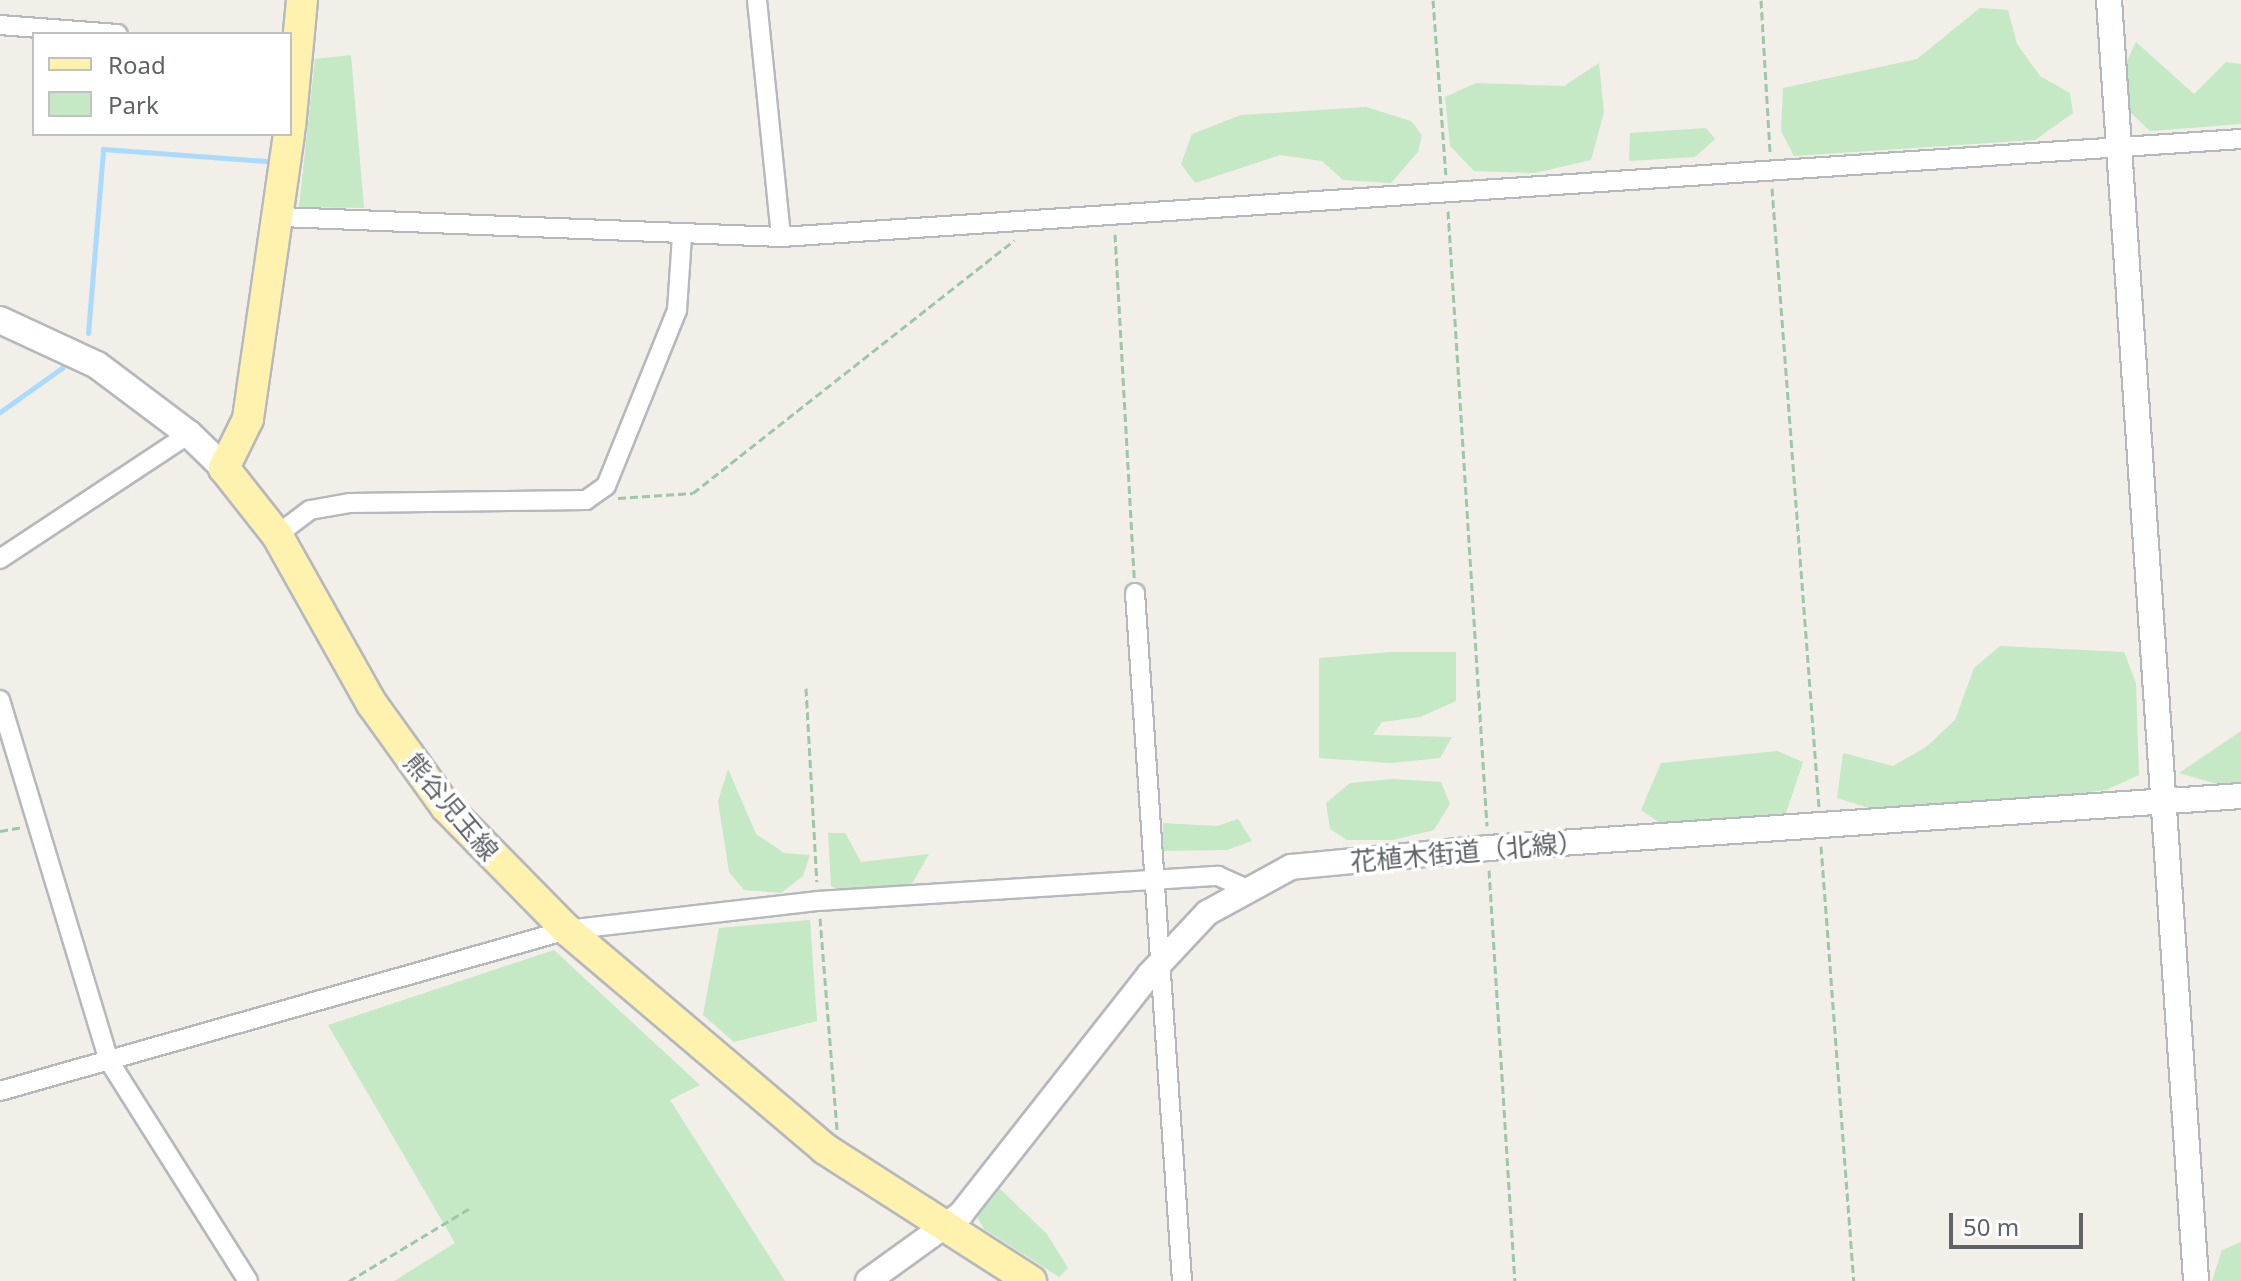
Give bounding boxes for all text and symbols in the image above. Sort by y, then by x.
legend [32,32,292,136]
text: Road [108,48,166,81]
text: Park [108,88,159,121]
street label: 熊谷児玉線 [397,747,505,867]
street label: 花植木街道（北線） [1349,826,1585,878]
scale bar [1953,1197,2087,1247]
text: 50 m [1963,1210,2019,1243]

